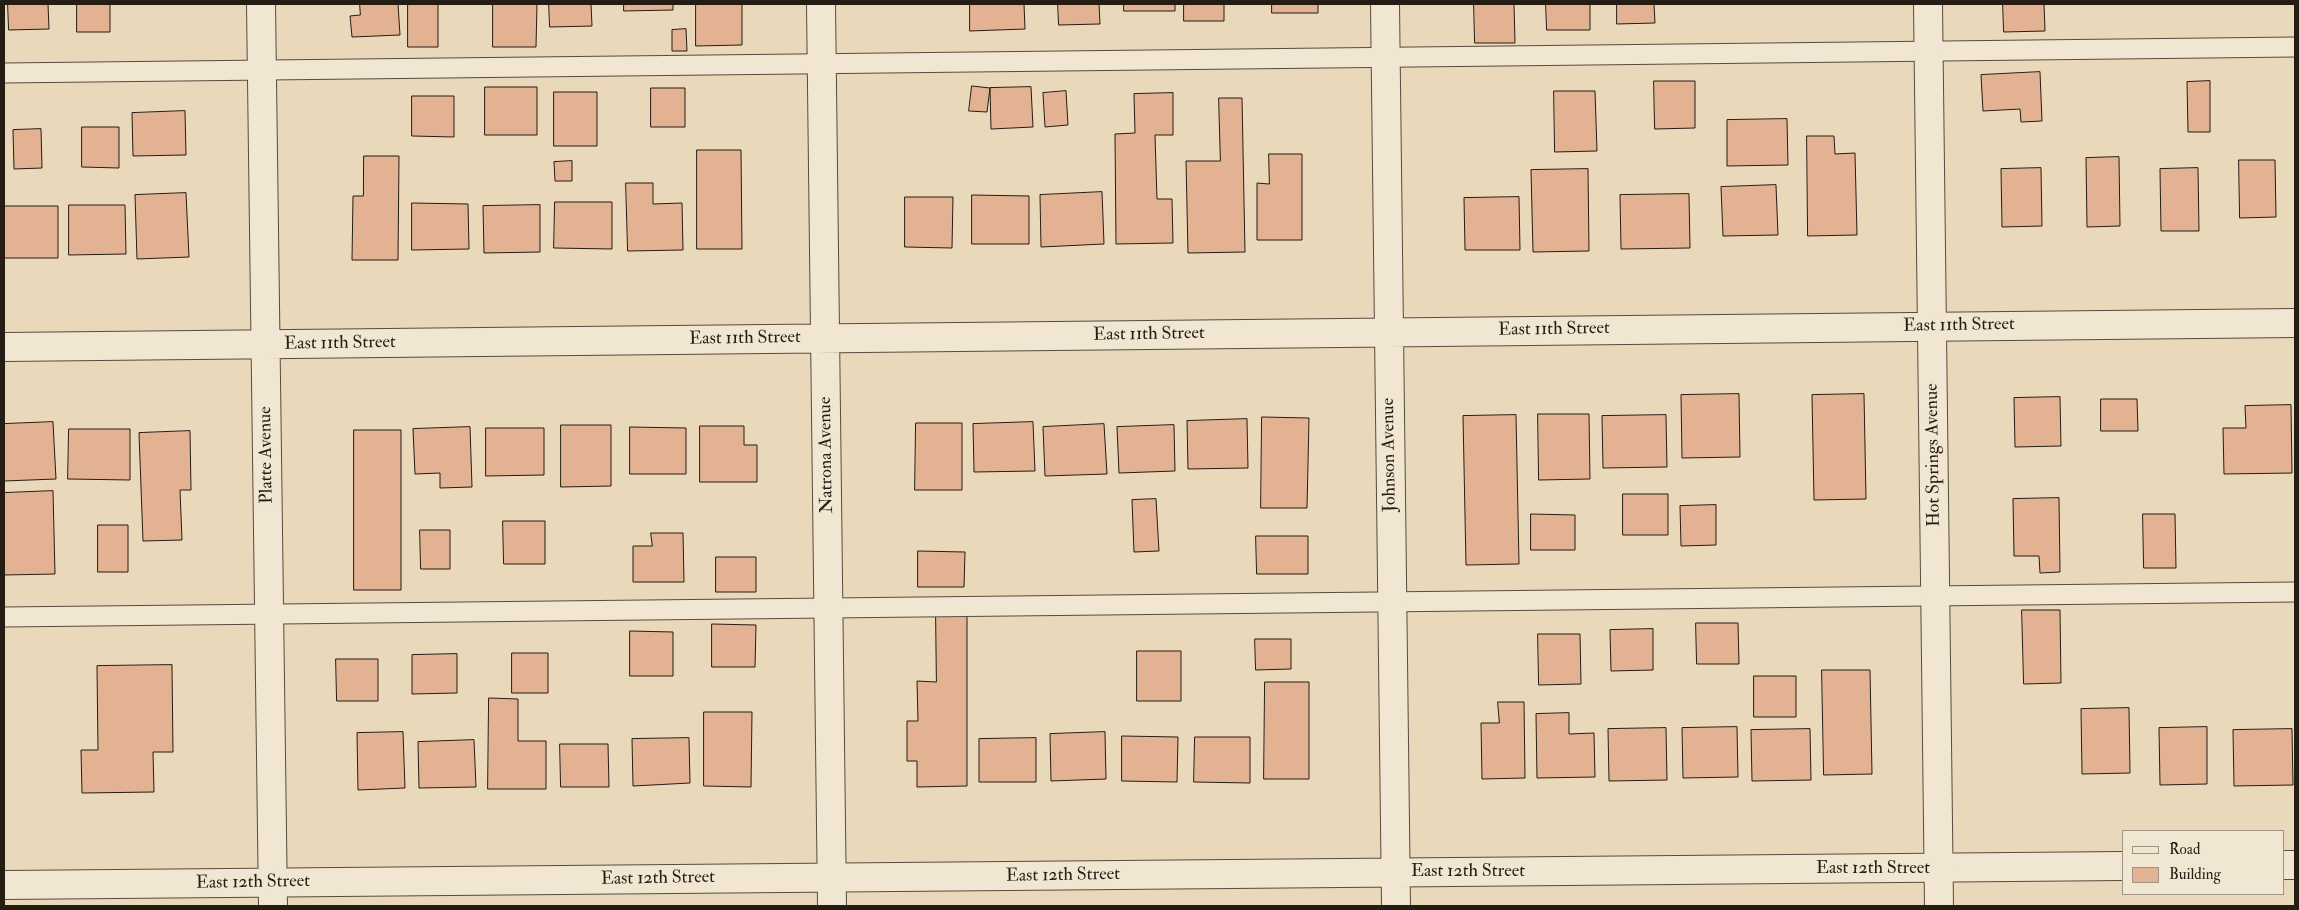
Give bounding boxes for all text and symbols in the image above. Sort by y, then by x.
street label: East 11th Street [1903,314,2015,338]
street label: East 11th Street [1498,318,1610,342]
street label: East 11th Street [1093,323,1205,347]
street label: East 11th Street [689,327,801,351]
street label: East 11th Street [284,332,396,356]
street label: Hot Springs Avenue [1922,383,1946,527]
street label: Natrona Avenue [815,396,839,514]
street label: Johnson Avenue [1378,398,1402,512]
street label: Platte Avenue [255,406,279,504]
legend [2122,830,2284,895]
text: Road [2169,840,2200,859]
street label: East 12th Street [1816,858,1930,880]
street label: East 12th Street [1411,861,1525,883]
street label: East 12th Street [1006,864,1120,888]
text: Building [2169,865,2221,884]
street label: East 12th Street [601,867,715,891]
street label: East 12th Street [196,871,310,895]

